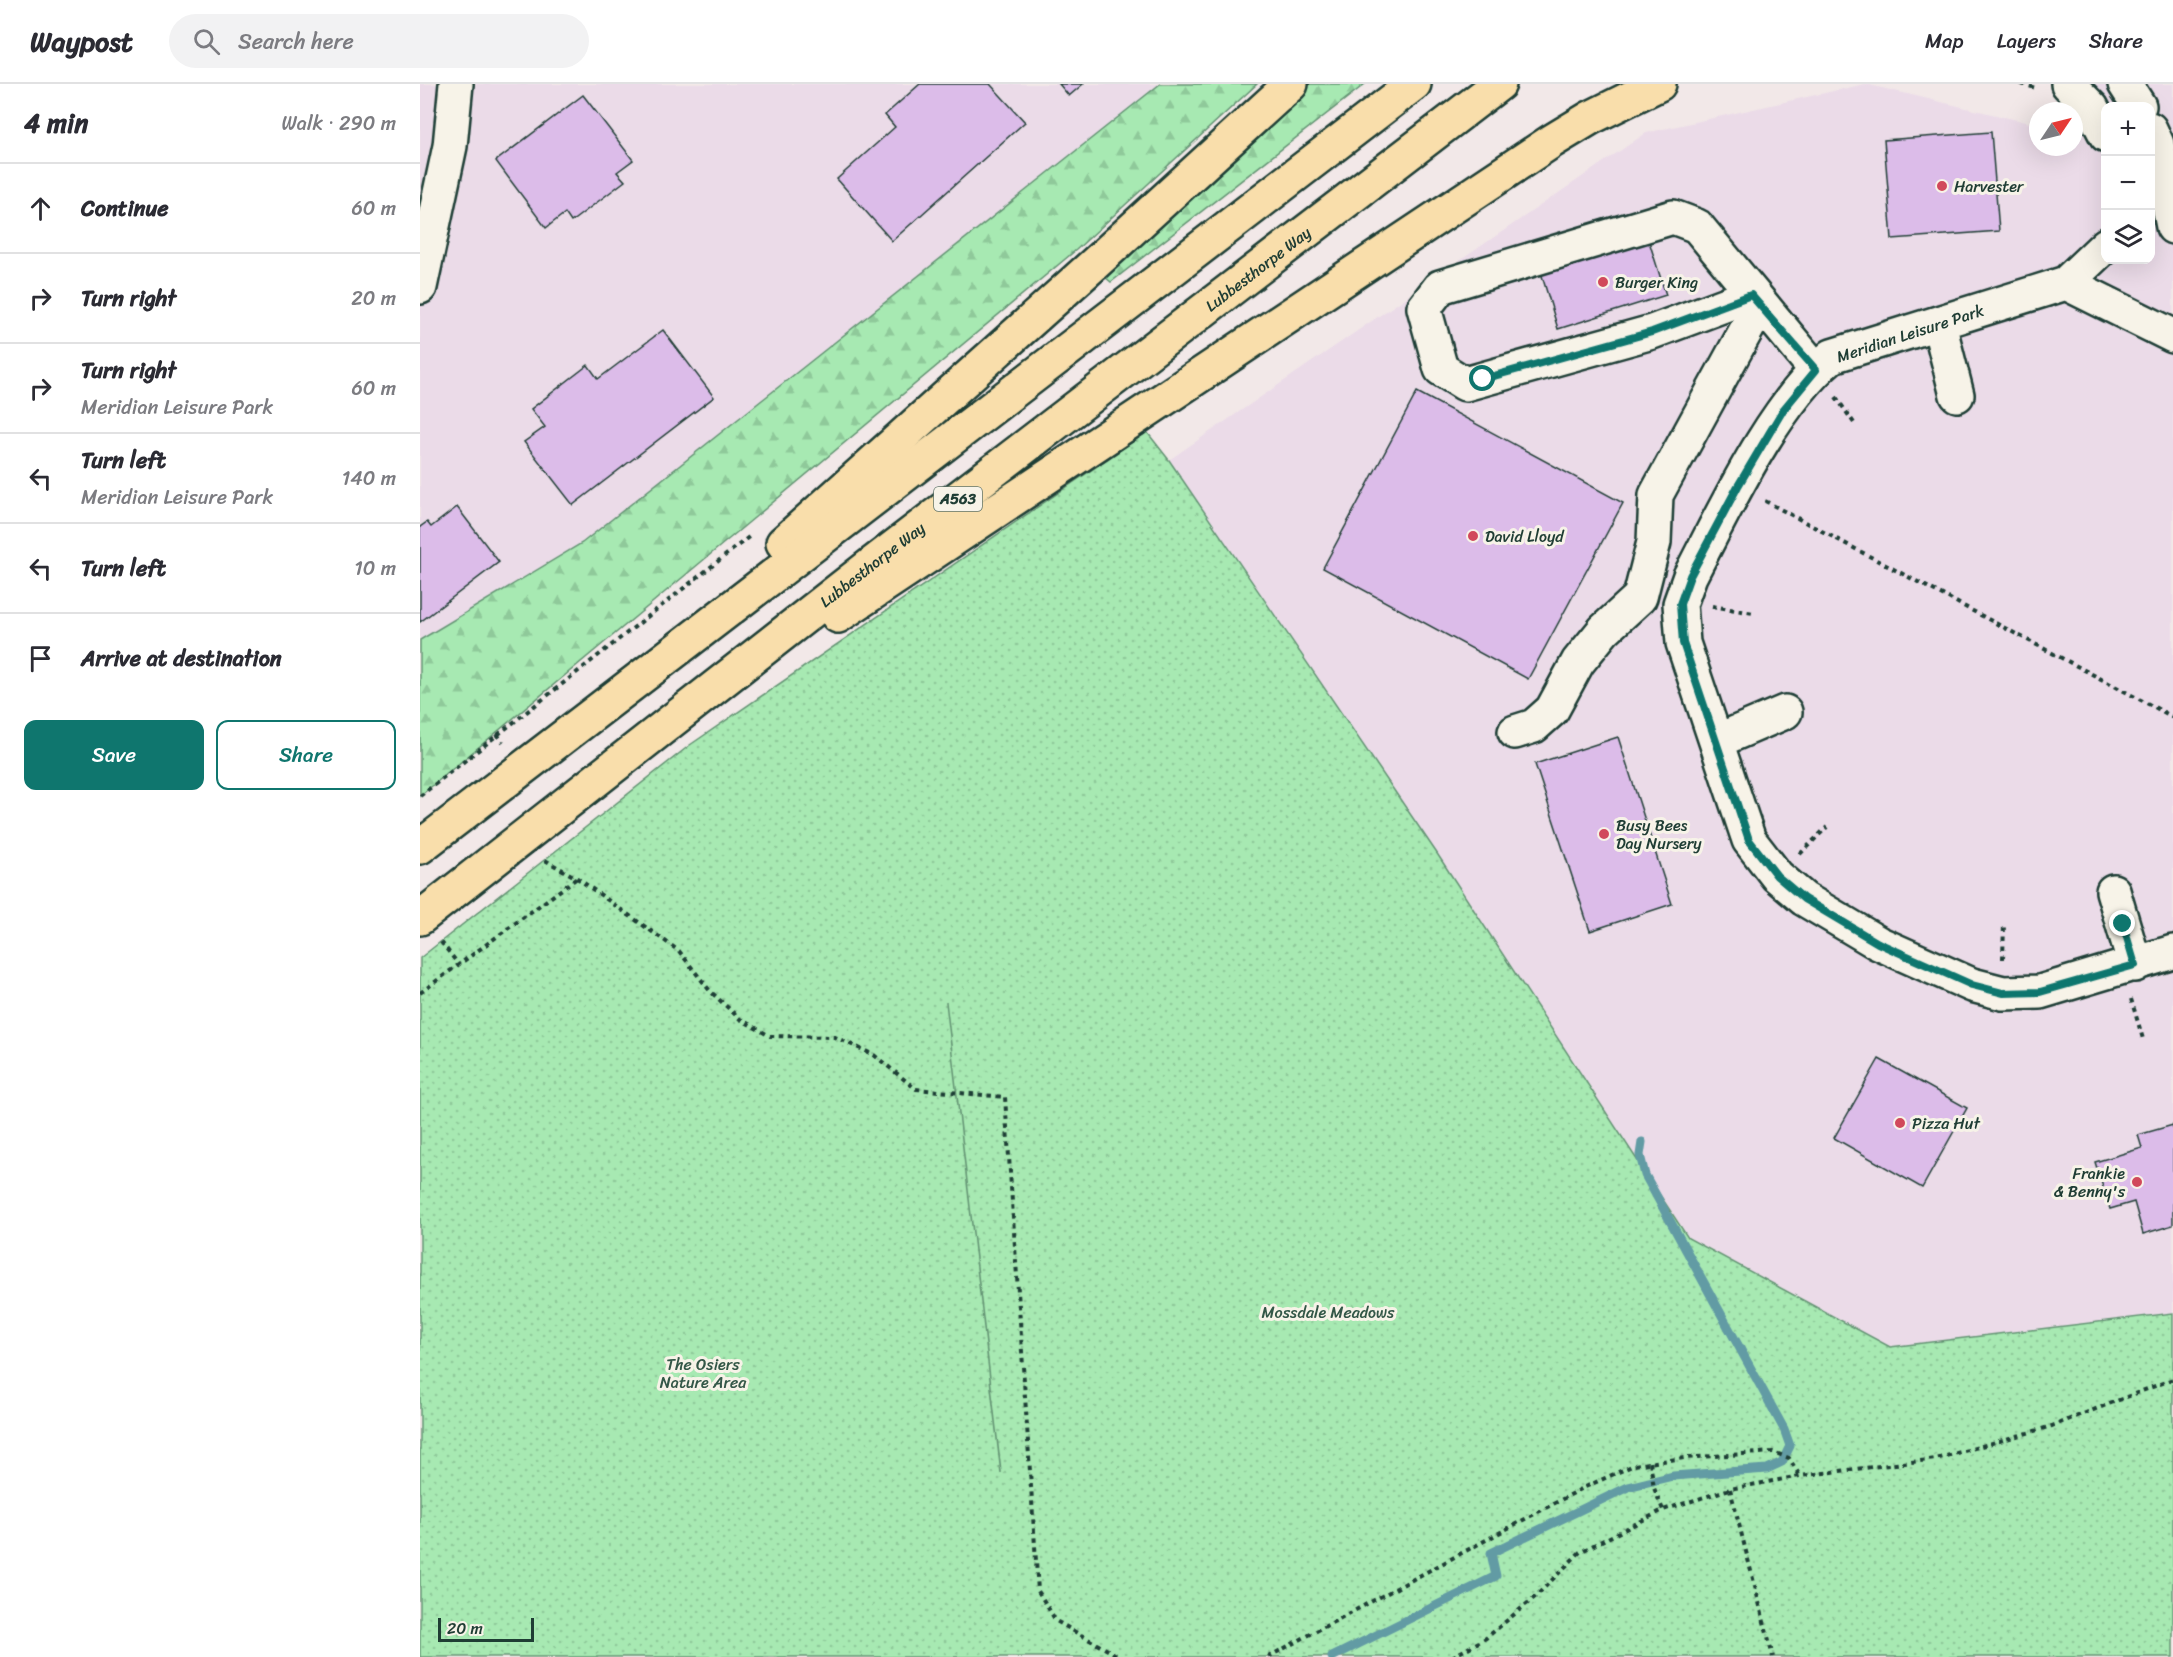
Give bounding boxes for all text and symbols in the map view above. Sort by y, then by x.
search box [169,14,589,68]
text: Waypost [30,17,133,66]
text: Search here [238,22,354,61]
text: Map [1925,22,1964,60]
text: Layers [1997,22,2056,60]
text: Share [2089,22,2143,60]
icon: search [190,25,223,58]
text: 4 min [24,100,88,146]
north arrow [2029,102,2083,156]
map controls [2101,102,2155,264]
button: + [2101,102,2155,156]
text: Walk · 290 m [281,106,396,141]
button: − [2101,156,2155,210]
place label: Harvester [1954,172,2025,201]
marker: Harvester [1935,179,1949,193]
text: Continue [81,189,169,228]
text: 60 m [351,191,396,226]
icon: ahead [24,192,57,225]
button: layers [2101,210,2155,264]
street label: Lubbesthorpe Way [1199,218,1318,319]
place label: Burger King [1615,268,1698,297]
marker: Burger King [1596,275,1610,289]
text: Turn right [81,279,176,318]
text: 20 m [351,281,396,316]
icon: right [24,282,57,315]
street label: Meridian Leisure Park [1833,296,1988,371]
text: Turn right [81,351,176,390]
route start [1469,365,1495,391]
text: 60 m [351,371,396,406]
icon: right [24,372,57,405]
text: Meridian Leisure Park [81,390,273,425]
text: Turn left [81,441,166,480]
text: 140 m [342,461,396,496]
icon: left [24,462,57,495]
text: Meridian Leisure Park [81,480,273,515]
road number: A563 [934,487,982,511]
street label: Lubbesthorpe Way [813,514,932,615]
place label: David Lloyd [1485,522,1565,551]
marker: David Lloyd [1466,529,1480,543]
text: Turn left [81,549,166,588]
text: 10 m [354,551,396,586]
icon: left [24,552,57,585]
text: Arrive at destination [81,639,282,678]
icon: arrive [24,642,57,675]
button: Save [24,720,204,790]
button: Share [216,720,396,790]
place label: Busy Bees Day Nursery [1616,811,1702,858]
marker: Busy Bees Day Nursery [1597,827,1611,841]
route end [2109,910,2135,936]
place label: Pizza Hut [1912,1109,1980,1138]
marker: Pizza Hut [1893,1116,1907,1130]
place label: Frankie & Benny's [2054,1159,2126,1206]
marker: Frankie & Benny's [2130,1175,2144,1189]
park label: Mossdale Meadows [1262,1298,1395,1327]
park label: The Osiers Nature Area [660,1350,747,1397]
text: 20 m [447,1614,483,1643]
scale bar [438,1615,534,1642]

